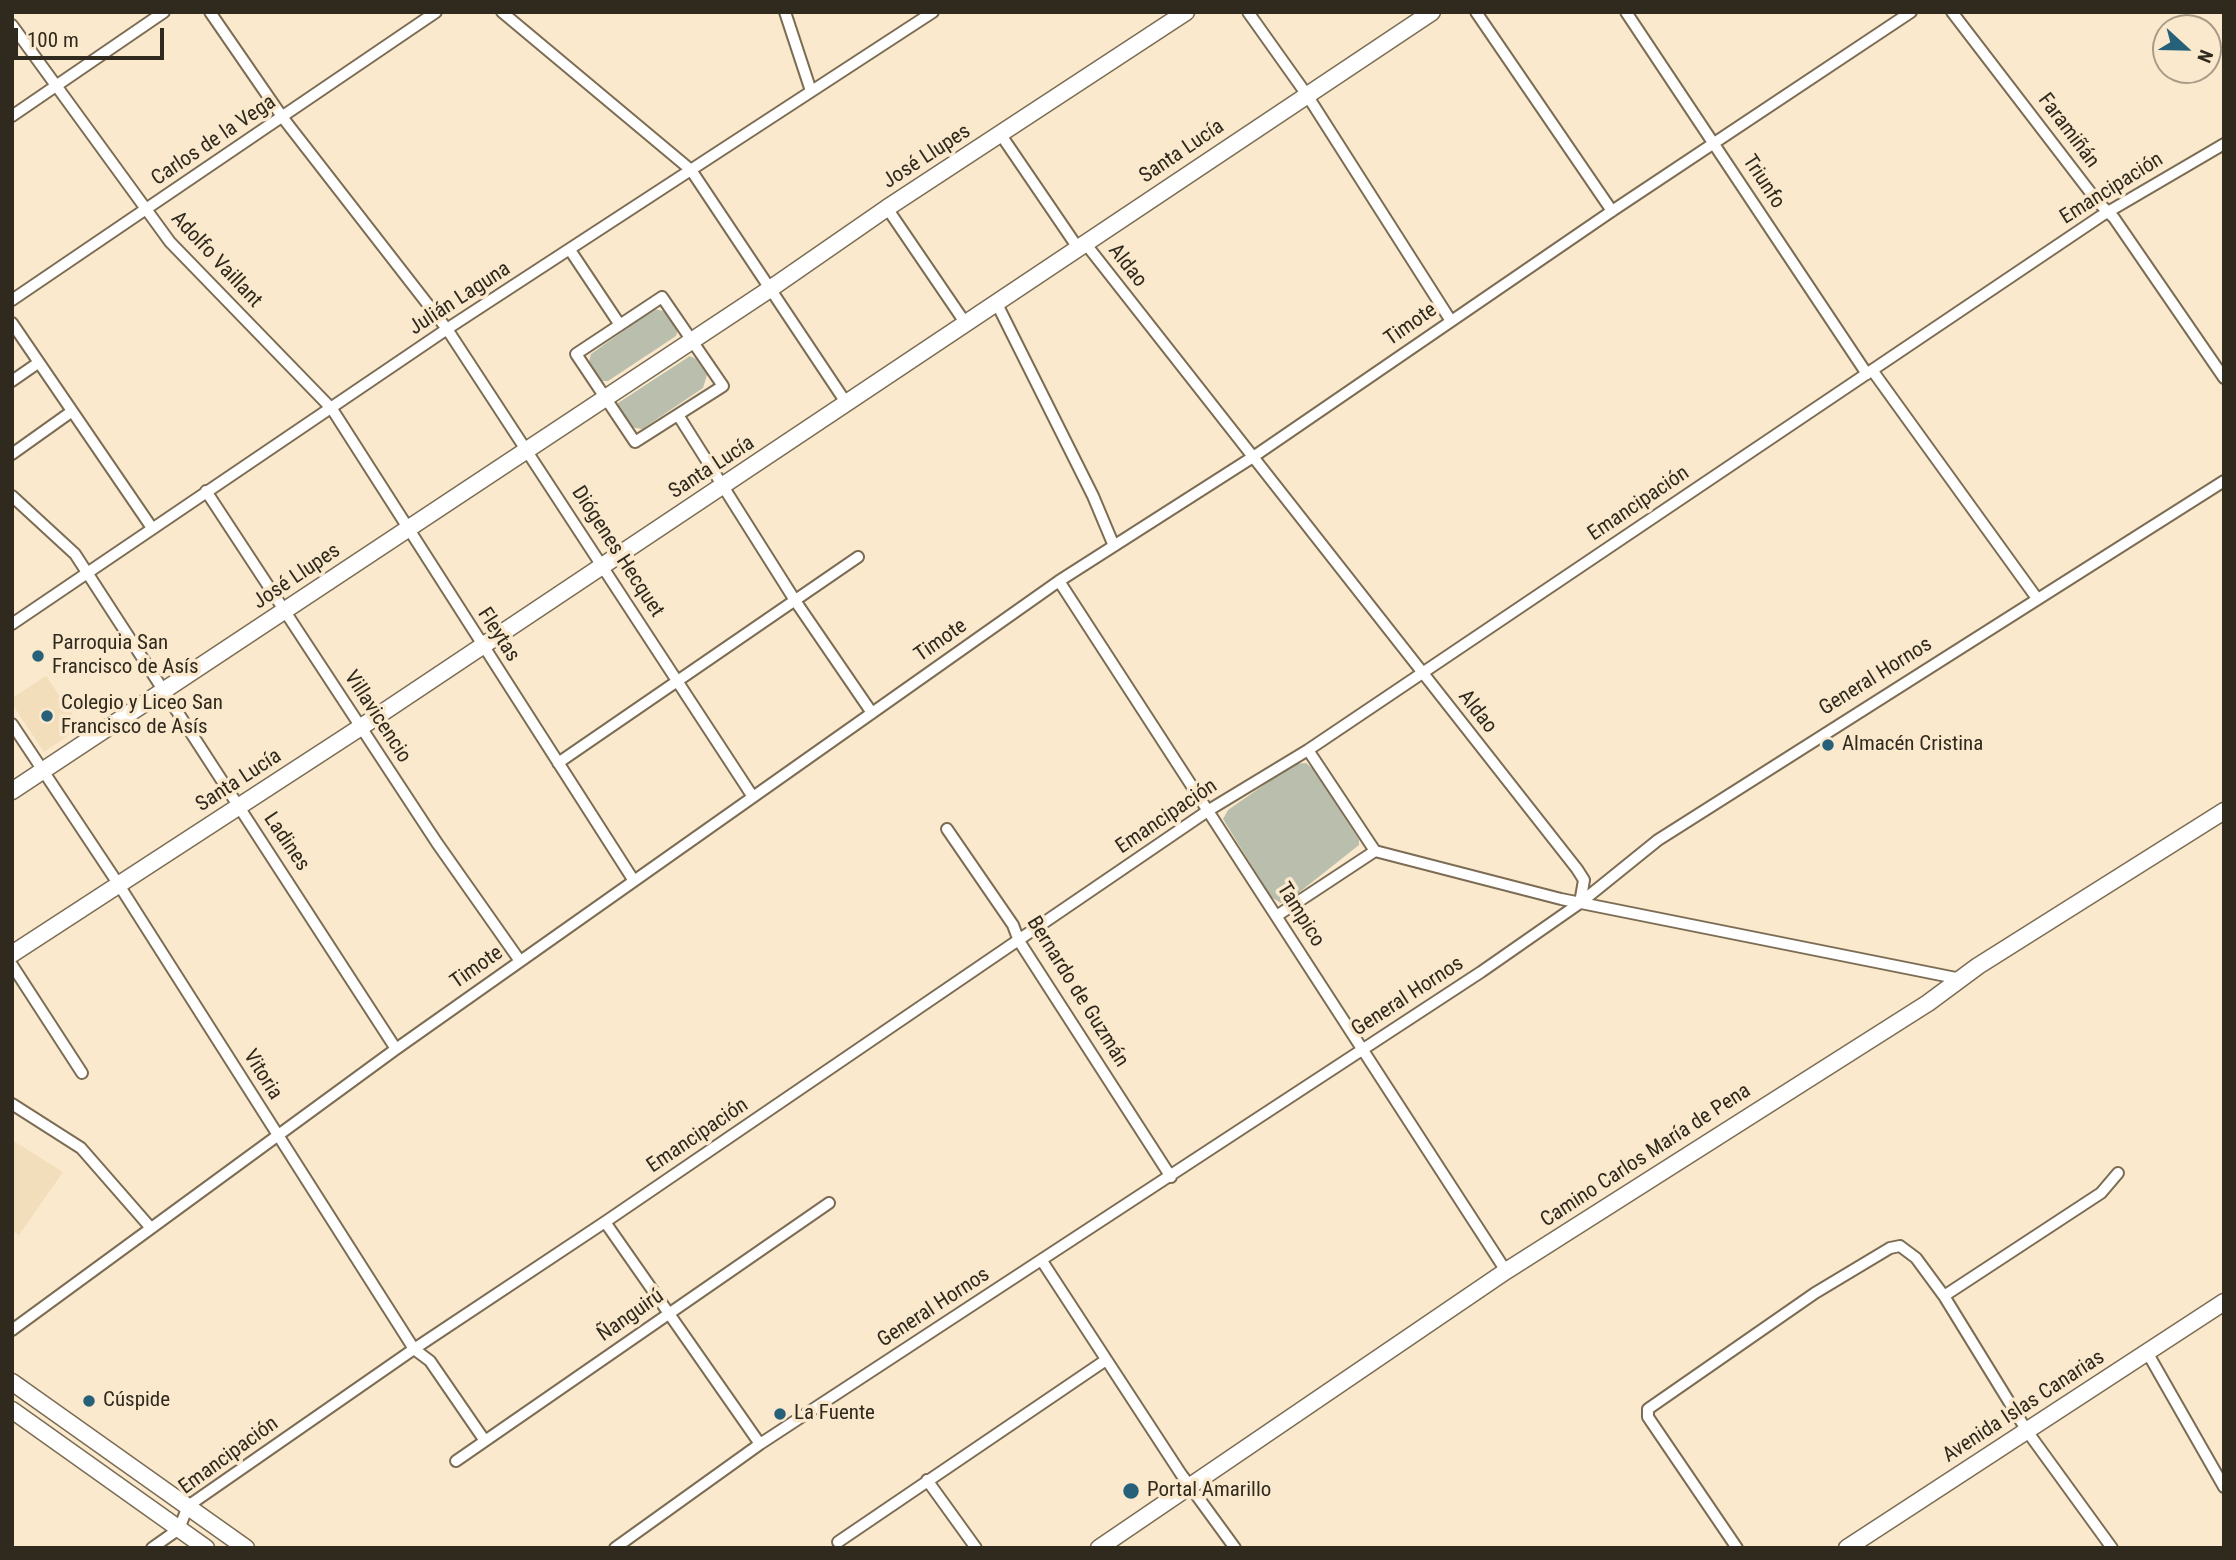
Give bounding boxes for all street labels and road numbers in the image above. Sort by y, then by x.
street label: Faramiñán [2032,89,2104,173]
street label: Carlos de la Vega [147,90,281,192]
street label: Santa Lucía [1135,115,1229,189]
street label: José Llupes [878,119,976,195]
street label: Emancipación [2056,147,2168,231]
street label: Triunfo [1736,150,1790,214]
street label: Adolfo Vaillant [165,207,267,313]
street label: Aldao [1102,239,1152,293]
street label: Julián Laguna [405,257,515,341]
street label: Timote [1380,298,1442,352]
street label: Santa Lucía [665,431,759,505]
street label: Emancipación [1584,461,1694,547]
street label: Diógenes Hecquet [565,482,669,622]
street label: José Llupes [249,539,345,615]
street label: Fleytas [471,603,525,667]
street label: Timote [910,614,972,668]
street label: General Hornos [1815,632,1937,722]
street label: Villavicencio [338,666,416,768]
street label: Aldao [1452,685,1502,739]
street label: Santa Lucía [192,744,286,818]
street label: Emancipación [1112,774,1222,860]
street label: Ladines [257,808,315,876]
street label: Tampico [1270,878,1330,952]
street label: Bernardo de Guzmán [1021,912,1133,1072]
street label: Timote [446,941,508,995]
street label: General Hornos [1347,952,1469,1042]
street label: Vitoria [237,1045,287,1105]
street label: Camino Carlos María de Pena [1536,1079,1756,1233]
street label: Emancipación [643,1093,753,1179]
street label: General Hornos [873,1263,995,1353]
street label: Ñanguirú [593,1284,669,1348]
street label: Avenida Islas Canarias [1938,1345,2110,1469]
street label: Emancipación [174,1412,284,1500]

